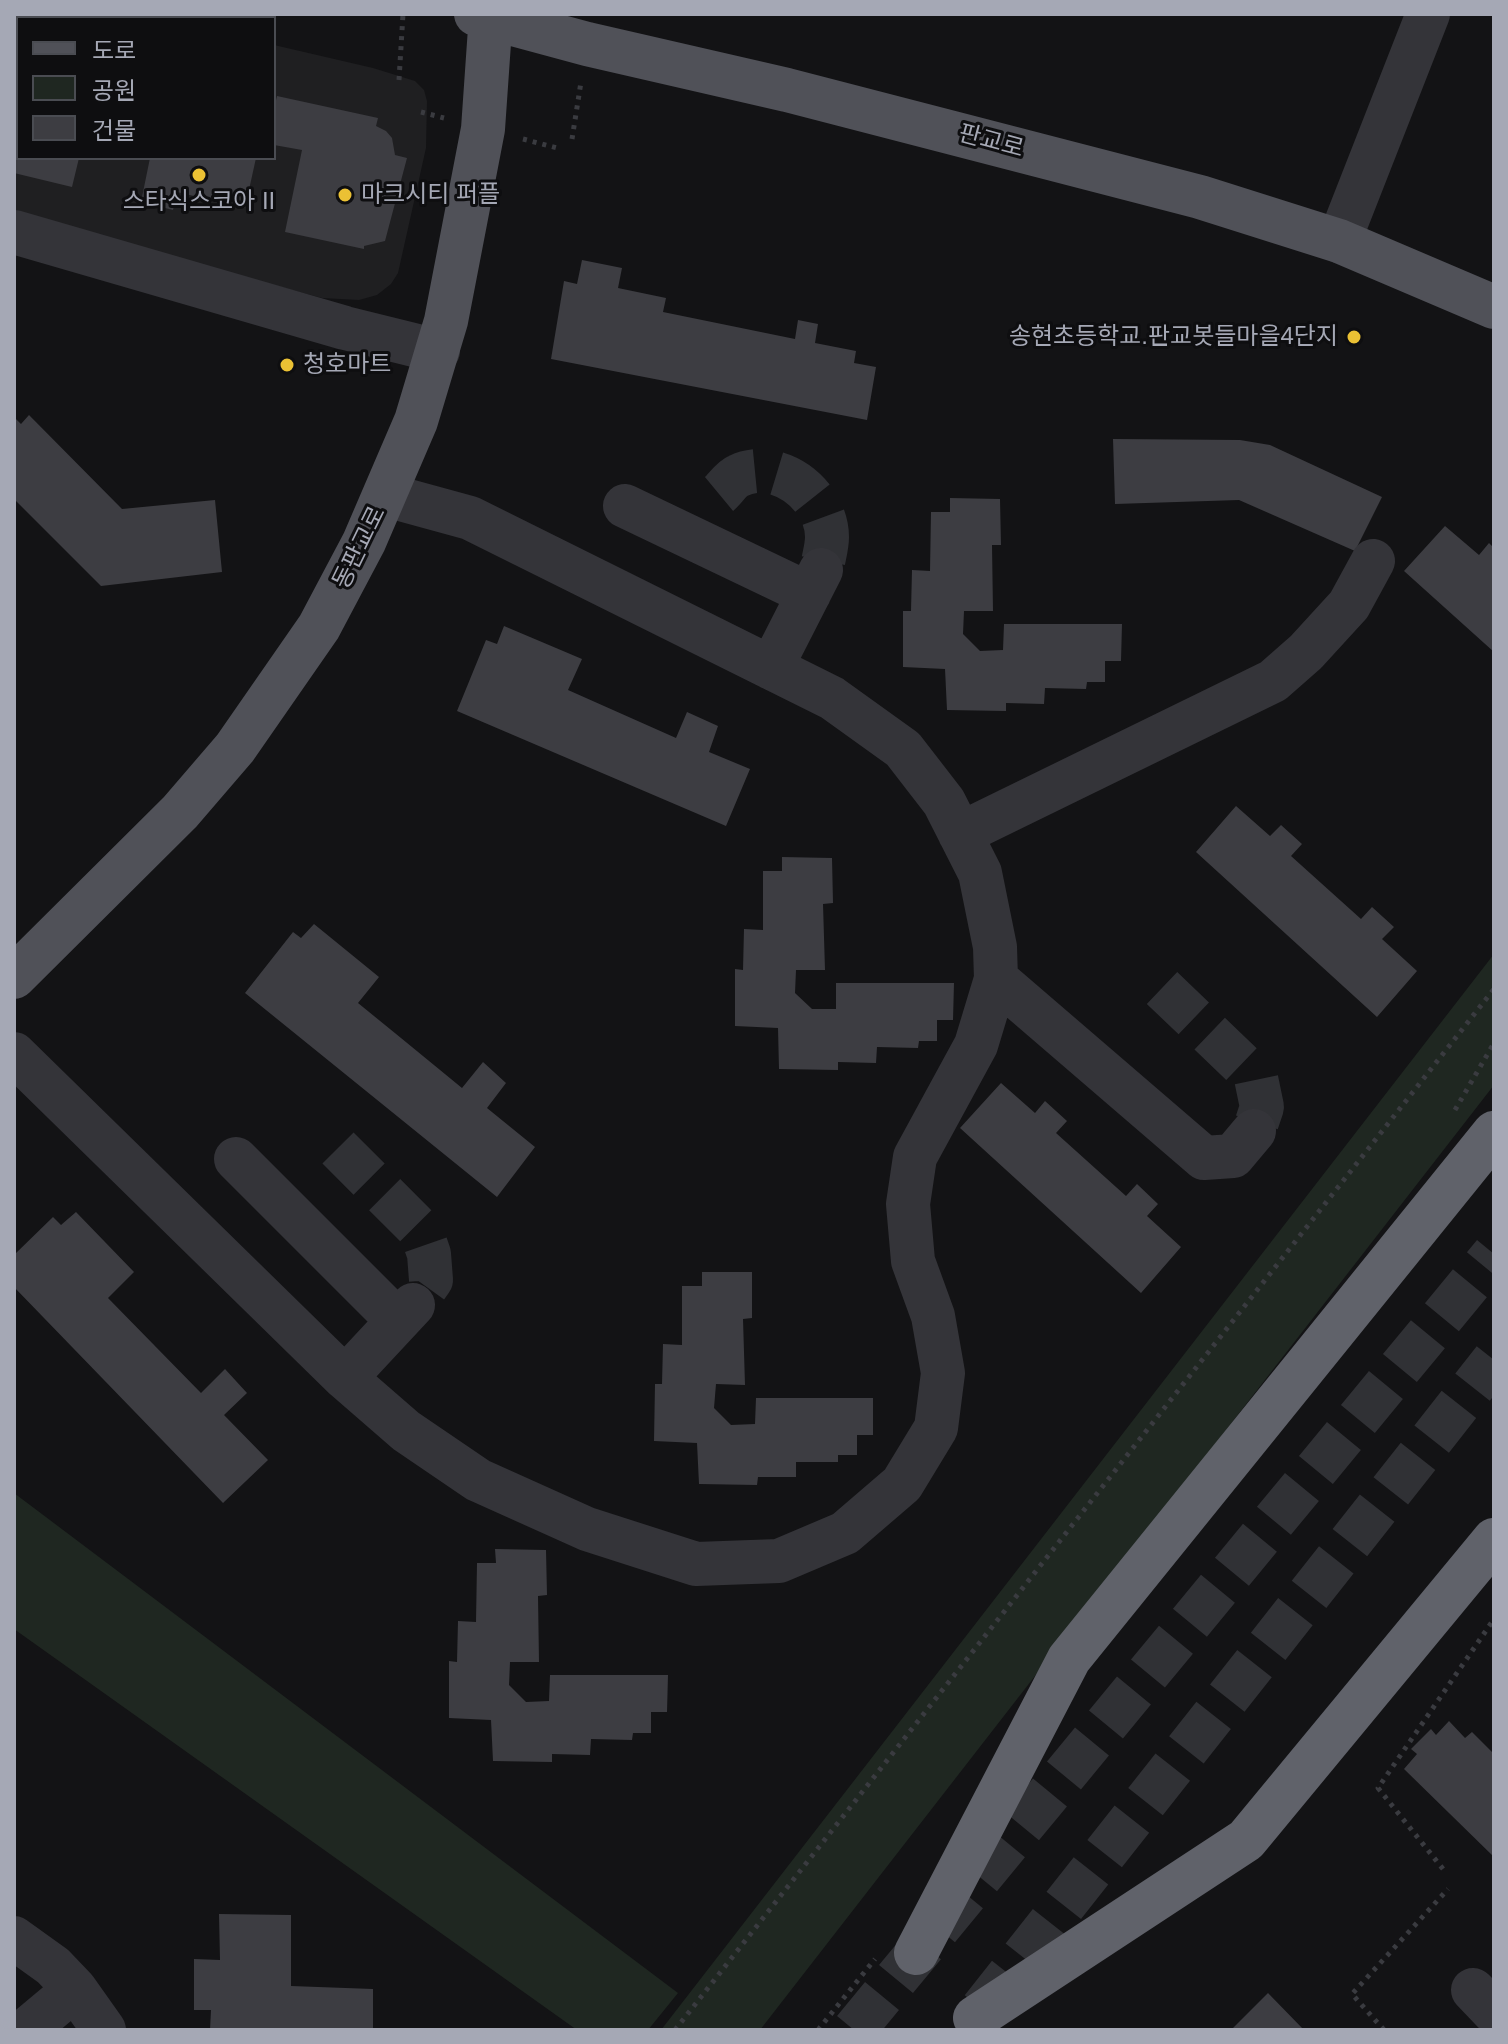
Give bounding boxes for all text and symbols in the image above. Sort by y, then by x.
legend [16,16,276,160]
text: 도로 [92,37,136,64]
text: 공원 [92,77,136,104]
text: 건물 [92,117,136,144]
street label: 판교로 [955,120,1027,164]
marker: 스타식스코아 II [190,166,208,184]
place label: 마크시티 퍼플 [361,181,500,209]
marker: 마크시티 퍼플 [336,186,354,204]
place label: 스타식스코아 II [123,188,275,216]
place label: 송현초등학교.판교봇들마을4단지 [1009,323,1338,351]
marker: 송현초등학교.판교봇들마을4단지 [1345,328,1363,346]
place label: 청호마트 [303,351,391,379]
marker: 청호마트 [278,356,296,374]
street label: 동판교로 [328,502,392,594]

